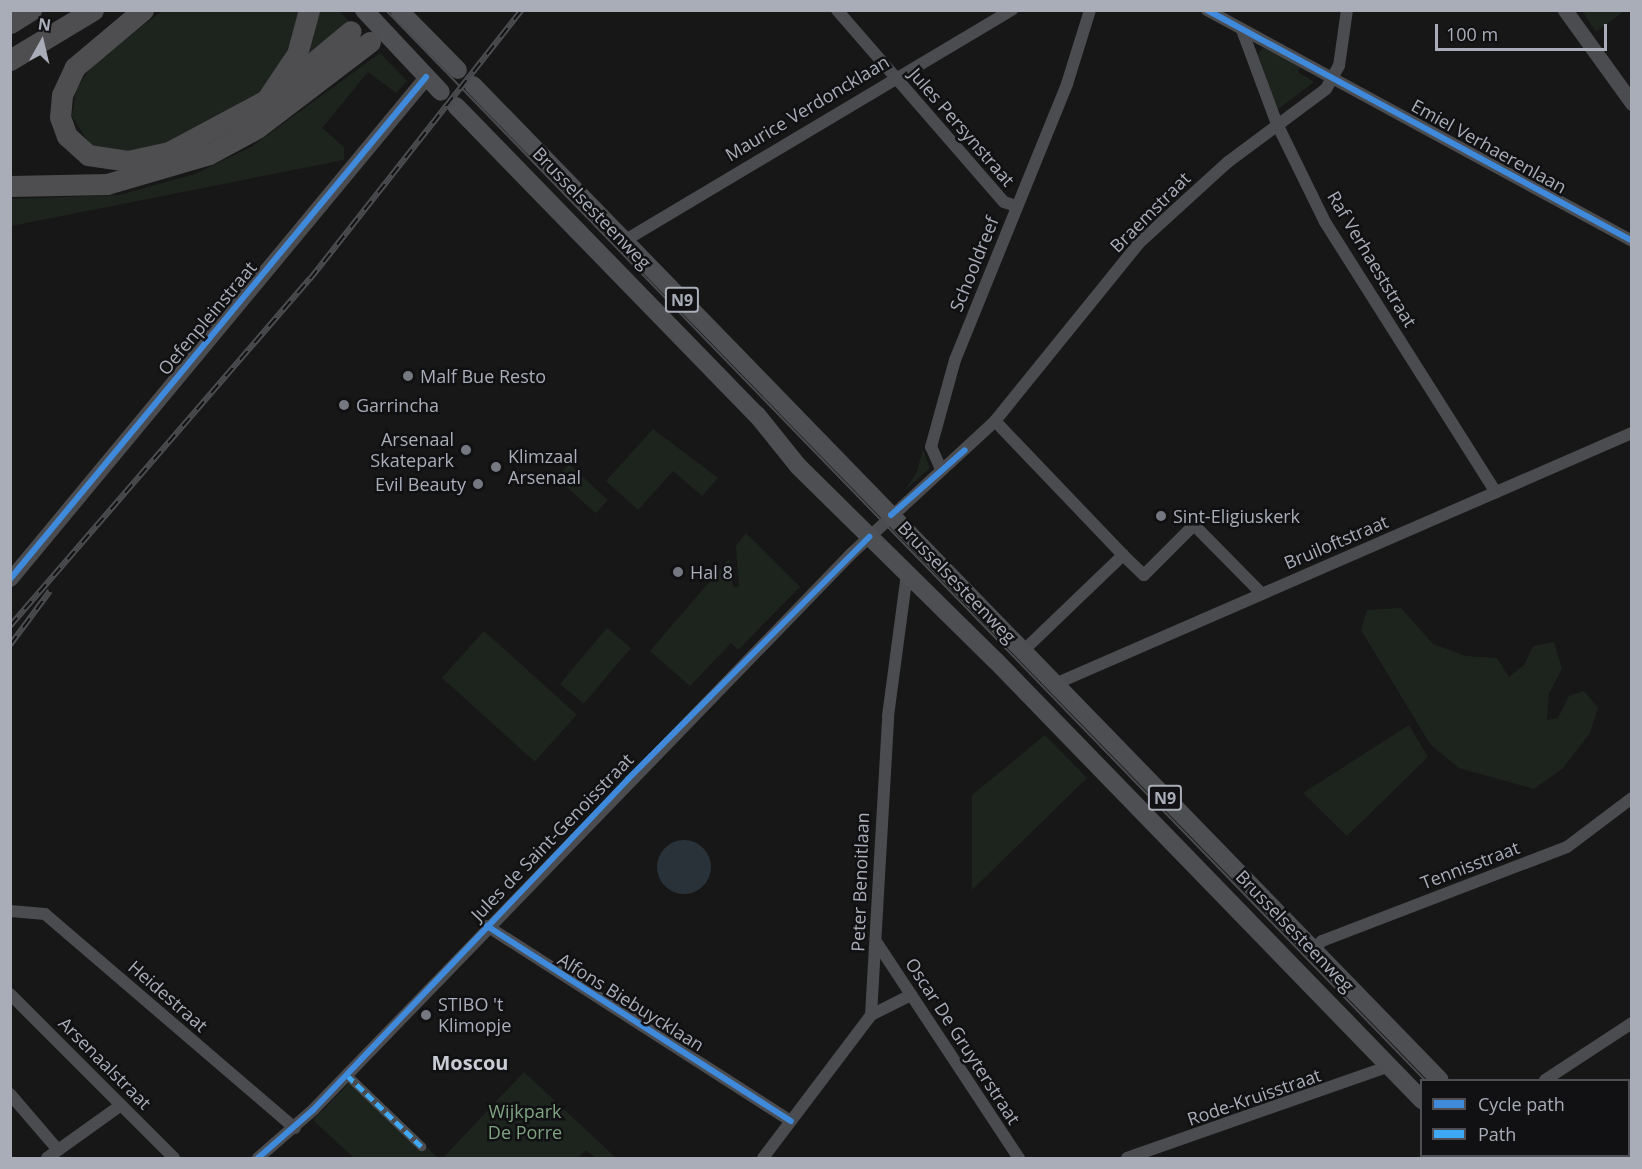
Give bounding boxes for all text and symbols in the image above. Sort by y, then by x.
north arrow [12,12,72,72]
text: N [37,12,52,36]
scale bar [1438,12,1610,50]
text: 100 m [1446,22,1498,46]
street label: Maurice Verdoncklaan [721,51,893,165]
street label: Jules Persynstraat [905,64,1019,190]
street label: Emiel Verhaerenlaan [1408,94,1570,198]
street label: Brusselsesteenweg [528,143,656,273]
street label: Braemstraat [1105,167,1195,257]
street label: Raf Verhaeststraat [1323,187,1421,331]
street label: Schooldreef [945,213,1003,315]
street label: Oefenpleinstraat [153,257,261,379]
road number: N9 [664,287,700,313]
place label: Malf Bue Resto [420,365,546,387]
marker: Malf Bue Resto [401,369,415,383]
place label: Garrincha [356,394,439,416]
marker: Garrincha [337,398,351,412]
place label: Arsenaal Skatepark [370,429,454,472]
marker: Arsenaal Skatepark [459,443,473,457]
place label: Klimzaal Arsenaal [508,446,581,488]
marker: Klimzaal Arsenaal [489,460,503,474]
place label: Evil Beauty [375,473,466,495]
marker: Evil Beauty [471,477,485,491]
place label: Sint-Eligiuskerk [1173,505,1300,527]
marker: Sint-Eligiuskerk [1154,509,1168,523]
street label: Bruiloftstraat [1281,510,1391,574]
street label: Brusselsesteenweg [893,517,1021,647]
place label: Hal 8 [690,561,733,583]
marker: Hal 8 [671,565,685,579]
street label: Jules de Saint-Genoisstraat [466,749,638,925]
road number: N9 [1147,785,1183,811]
street label: Peter Benoitlaan [847,812,873,952]
street label: Tennisstraat [1418,836,1522,894]
street label: Brusselsesteenweg [1231,866,1359,996]
street label: Alfons Biebuycklaan [554,948,708,1056]
street label: Oscar De Gruyterstraat [901,954,1025,1128]
street label: Heidestraat [124,956,212,1036]
place label: STIBO 't Klimopje [438,994,511,1036]
marker: STIBO 't Klimopje [419,1008,433,1022]
street label: Arsenaalstraat [54,1012,156,1114]
district label: Moscou [432,1050,508,1074]
street label: Rode-Kruisstraat [1184,1064,1324,1130]
legend [1420,1079,1630,1157]
text: Cycle path [1478,1092,1565,1116]
park label: Wijkpark De Porre [488,1101,562,1144]
text: Path [1478,1122,1516,1146]

